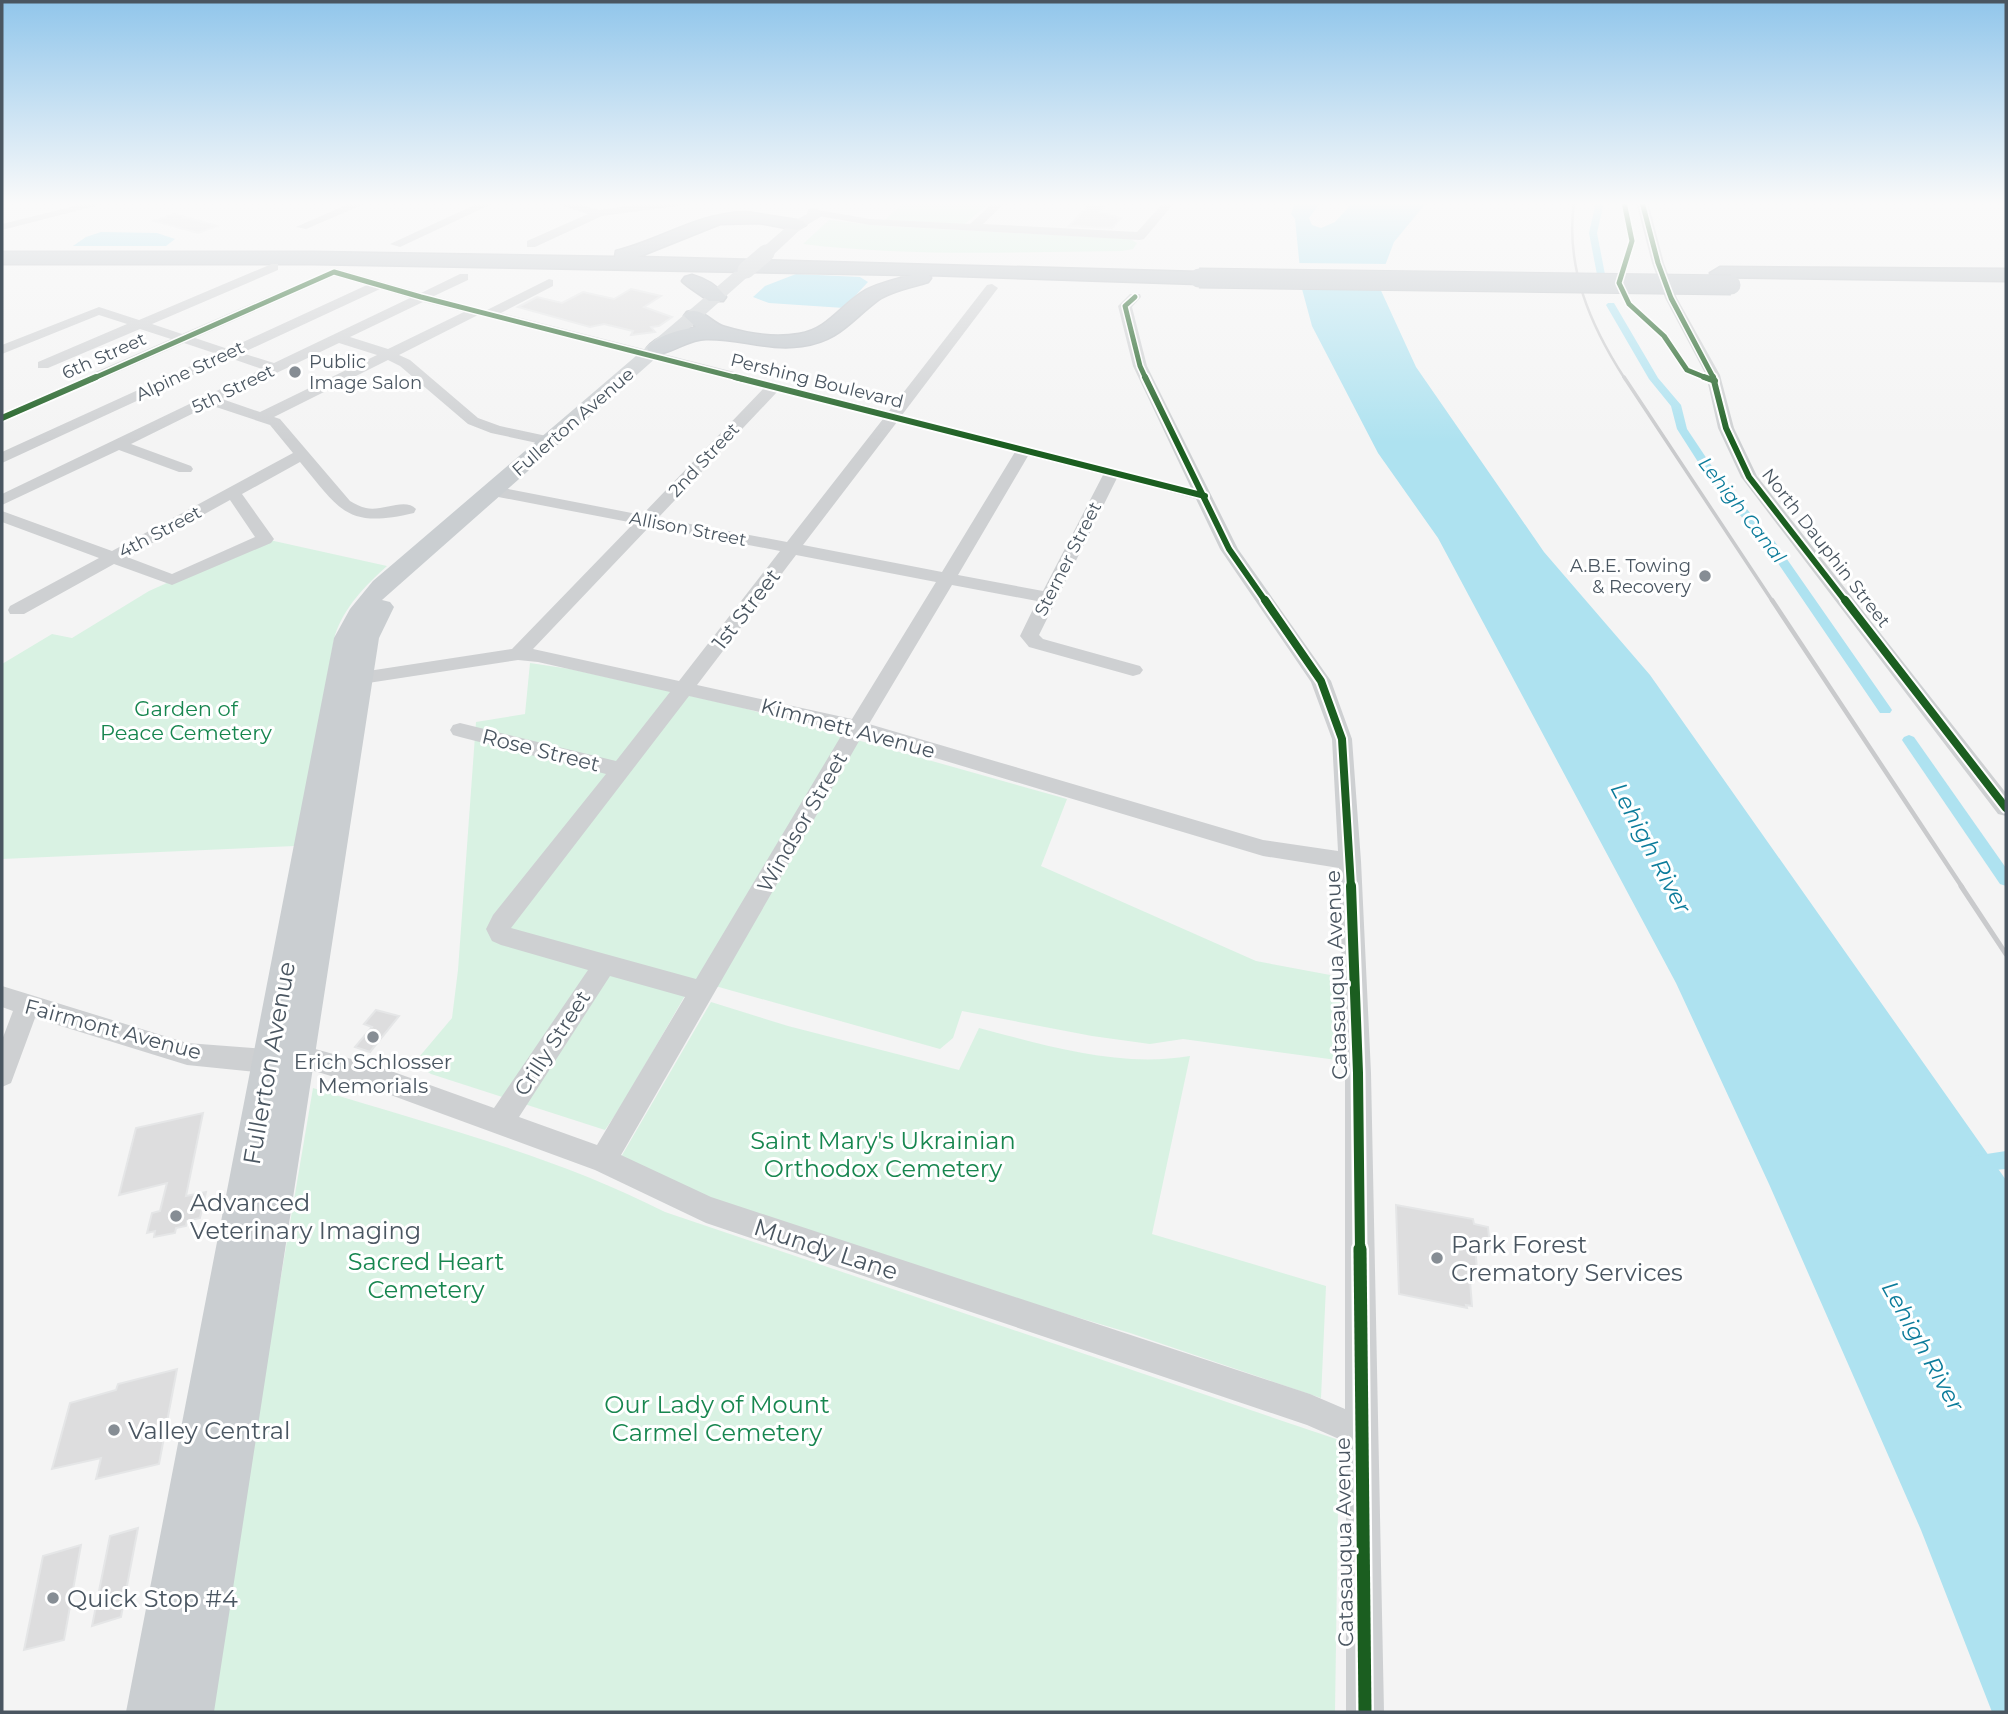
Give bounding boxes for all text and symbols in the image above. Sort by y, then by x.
street label: 6th Street [59,328,149,384]
street label: Alpine Street [132,336,248,406]
street label: Pershing Boulevard [728,349,906,413]
place label: Public Image Salon [309,351,422,394]
street label: 5th Street [188,360,278,418]
street label: Fullerton Avenue [508,363,639,481]
marker: Public Image Salon [287,364,303,380]
street label: 2nd Street [664,418,744,502]
water label: Lehigh Canal [1693,452,1791,568]
street label: North Dauphin Street [1757,464,1895,632]
street label: Sterner Street [1030,498,1106,620]
street label: 4th Street [115,501,205,563]
street label: Allison Street [628,507,748,551]
place label: A.B.E. Towing & Recovery [1570,555,1691,598]
street label: 1st Street [707,564,785,654]
marker: A.B.E. Towing & Recovery [1697,568,1713,584]
street label: Kimmett Avenue [758,693,938,763]
park label: Garden of Peace Cemetery [100,696,273,745]
street label: Rose Street [480,723,602,777]
street label: Windsor Street [752,747,852,897]
water label: Lehigh River [1605,778,1698,919]
street label: Catasauqua Avenue [1320,870,1352,1080]
street label: Fullerton Avenue [237,959,301,1167]
street label: Crilly Street [509,986,595,1100]
street label: Fairmont Avenue [22,993,204,1065]
marker: Erich Schlosser Memorials [365,1029,381,1045]
place label: Erich Schlosser Memorials [294,1049,452,1098]
park label: Saint Mary's Ukrainian Orthodox Cemetery [750,1126,1016,1183]
place label: Advanced Veterinary Imaging [190,1188,421,1245]
marker: Advanced Veterinary Imaging [168,1208,184,1224]
street label: Mundy Lane [750,1212,902,1286]
place label: Park Forest Crematory Services [1451,1230,1683,1287]
park label: Sacred Heart Cemetery [348,1247,504,1304]
marker: Park Forest Crematory Services [1429,1250,1445,1266]
water label: Lehigh River [1876,1276,1971,1417]
park label: Our Lady of Mount Carmel Cemetery [604,1390,830,1447]
place label: Valley Central [128,1416,290,1445]
marker: Valley Central [106,1422,122,1438]
street label: Catasauqua Avenue [1330,1437,1358,1647]
place label: Quick Stop #4 [67,1584,238,1613]
marker: Quick Stop #4 [45,1590,61,1606]

